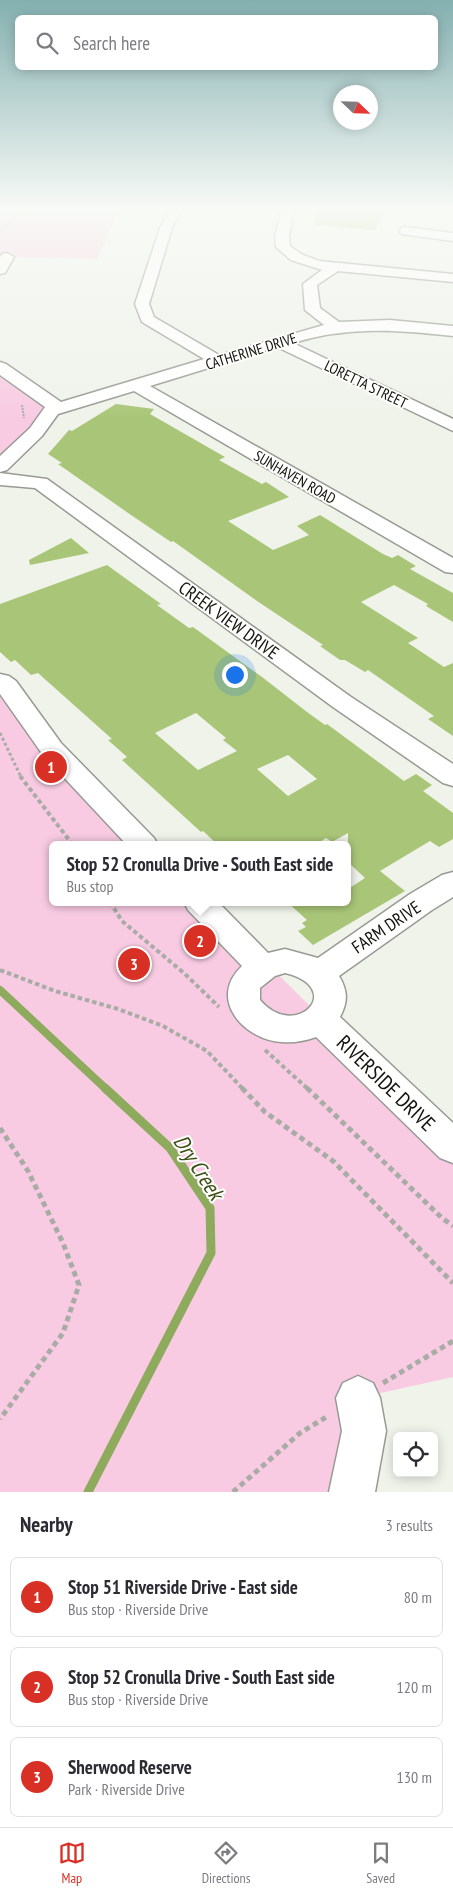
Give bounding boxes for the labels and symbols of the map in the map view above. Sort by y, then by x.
north arrow [333,85,378,130]
street label: CATHERINE DRIVE [203,328,299,374]
street label: LORETTA STREET [321,356,411,412]
street label: SUNHAVEN ROAD [251,446,339,508]
street label: CREEK VIEW DRIVE [174,576,284,664]
your location [222,662,248,688]
pin: 1 [35,748,67,786]
street label: FARM DRIVE [347,896,425,958]
pin: 2 [184,922,216,960]
pin: 3 [118,945,150,983]
street label: RIVERSIDE DRIVE [331,1029,441,1137]
water label: Dry Creek [168,1129,232,1207]

